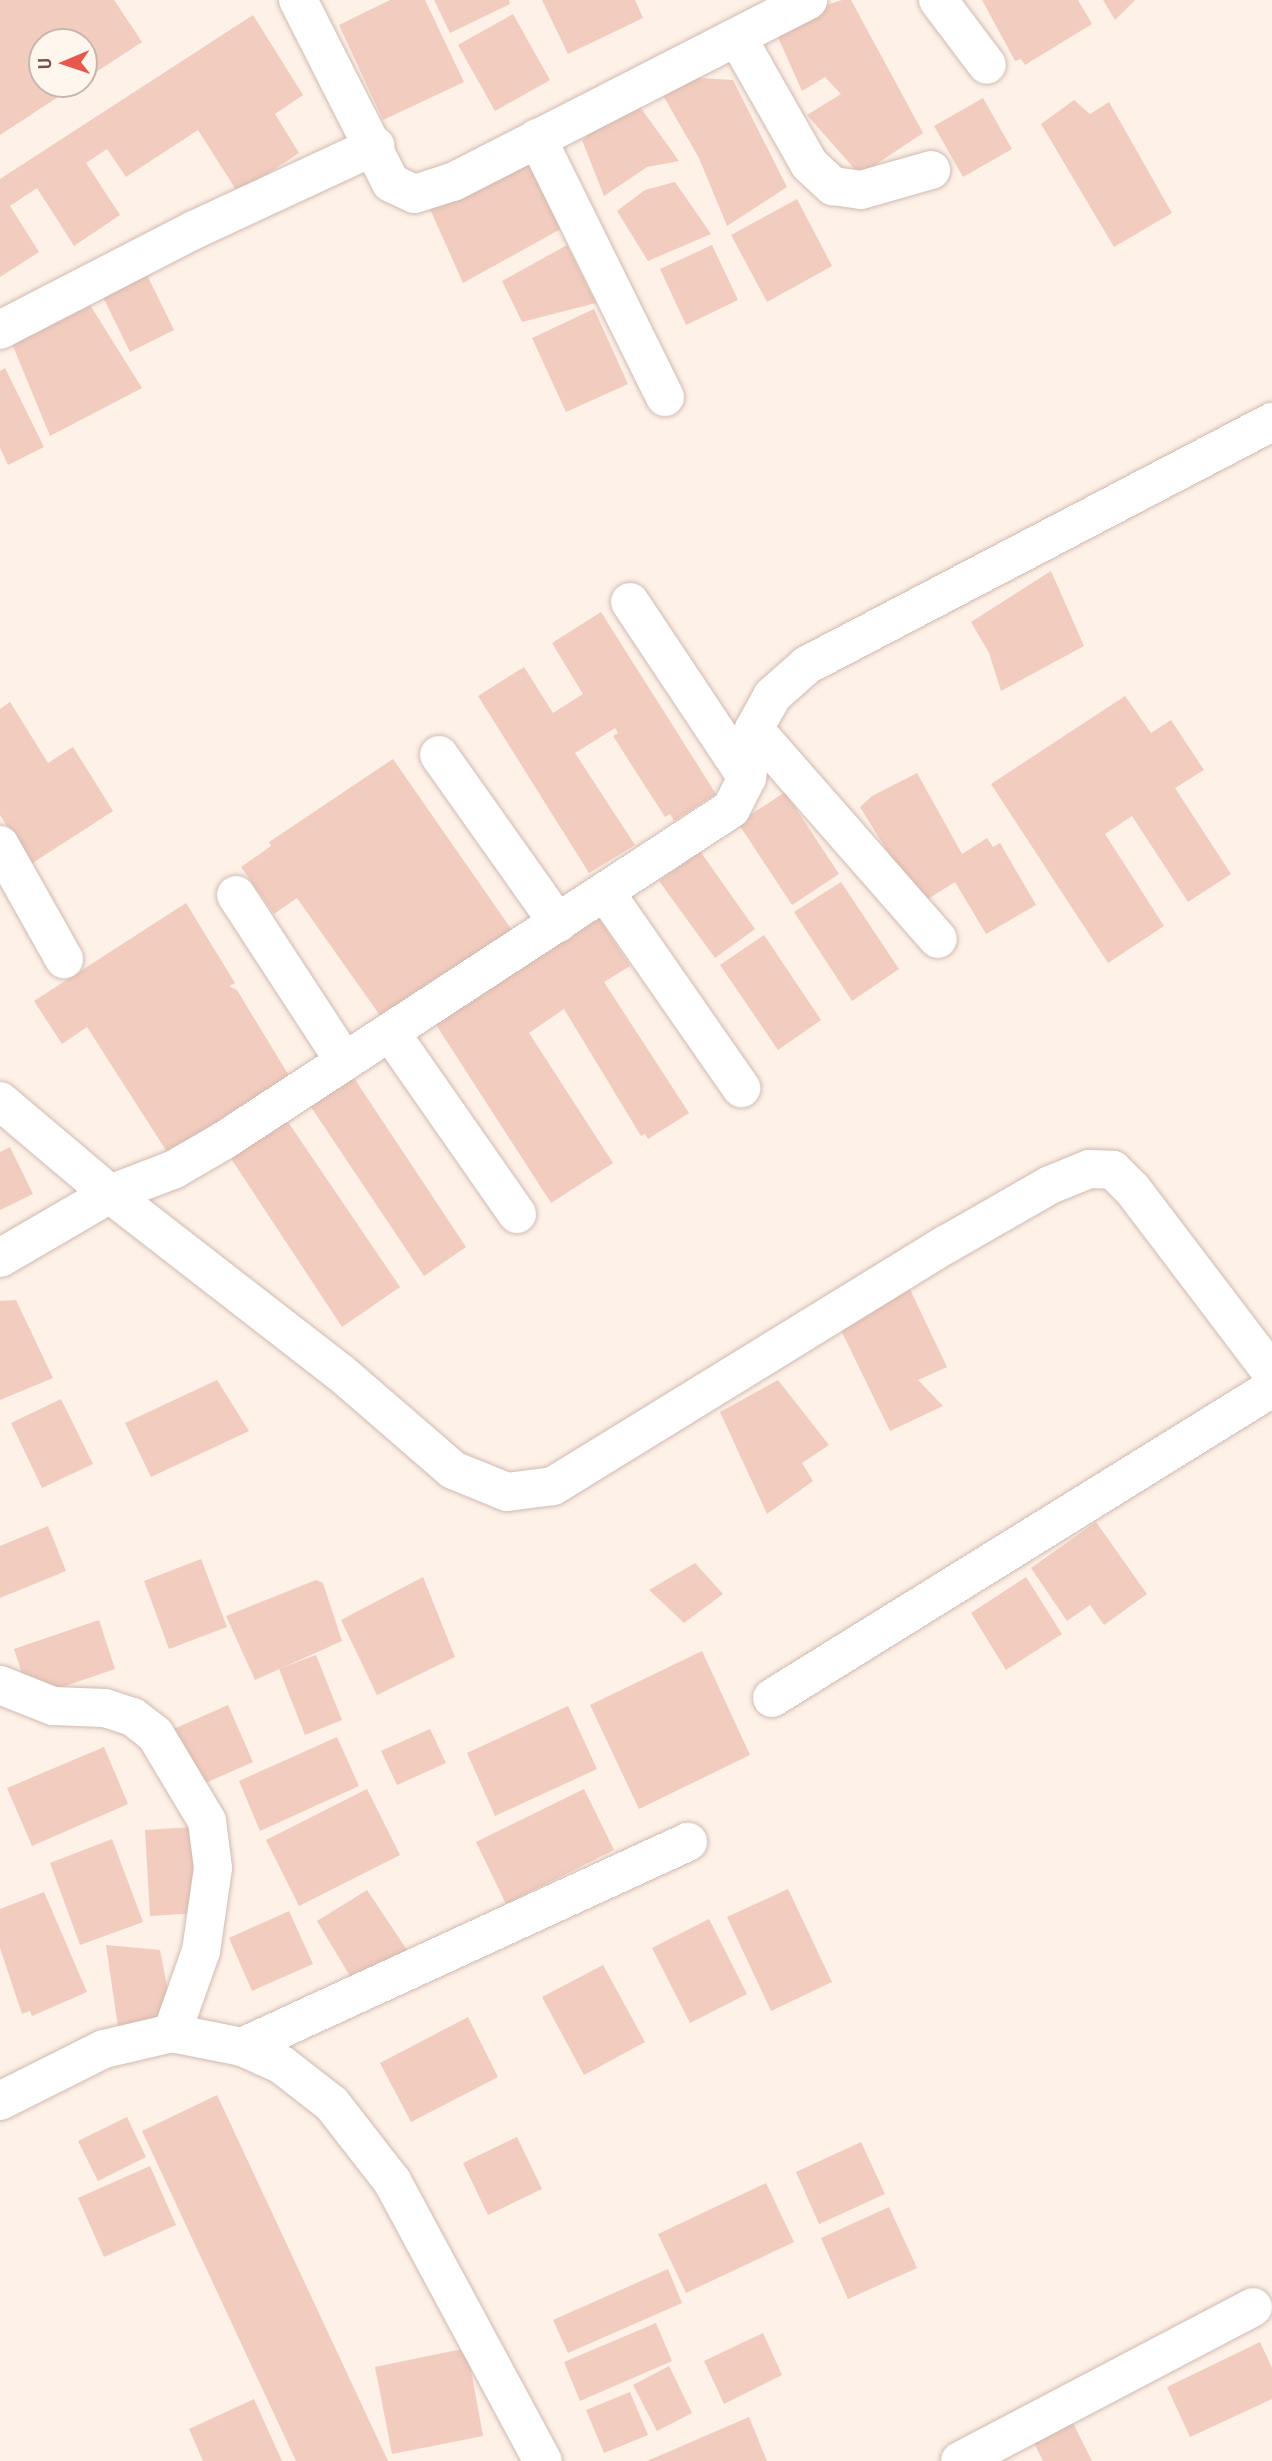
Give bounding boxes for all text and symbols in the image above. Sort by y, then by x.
north arrow [28,28,98,98]
text: U [31,58,57,70]

